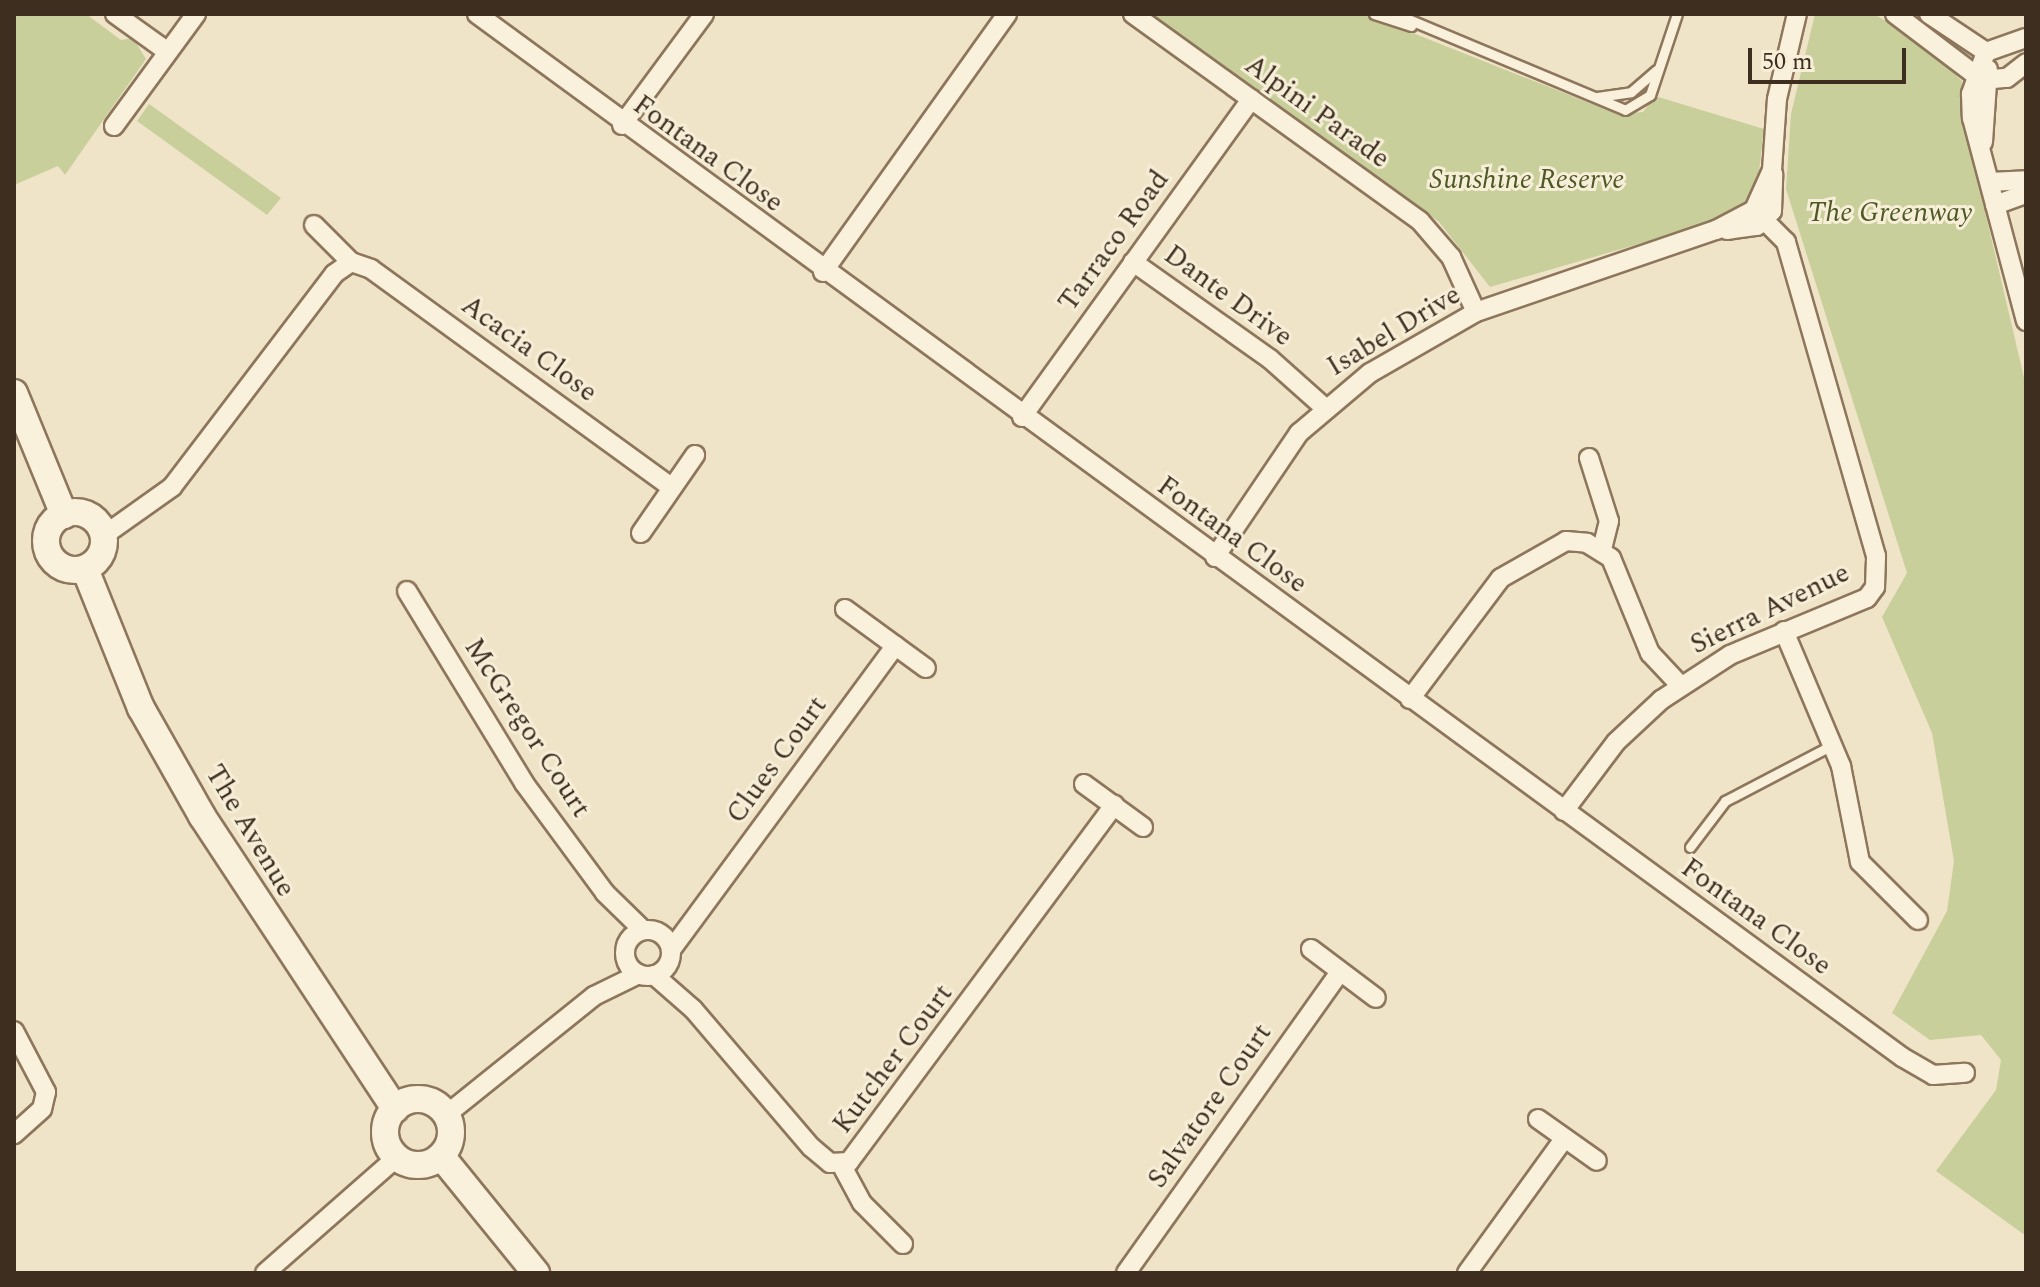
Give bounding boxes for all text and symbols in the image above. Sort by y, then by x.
scale bar [1752,32,1910,82]
text: 50 m [1762,44,1813,80]
street label: Alpini Parade [1238,48,1396,176]
street label: Fontana Close [626,88,790,220]
park label: Sunshine Reserve [1430,163,1624,197]
street label: Tarraco Road [1052,164,1176,318]
park label: The Greenway [1808,196,1972,230]
street label: Dante Drive [1157,238,1299,354]
street label: Isabel Drive [1321,278,1467,384]
street label: Acacia Close [455,288,603,410]
street label: Fontana Close [1150,469,1314,601]
street label: Sierra Avenue [1685,556,1855,662]
street label: McGregor Court [457,632,597,824]
street label: Clues Court [720,690,834,830]
street label: The Avenue [197,759,303,903]
street label: Fontana Close [1674,851,1838,983]
street label: Kutcher Court [826,978,960,1140]
street label: Salvatore Court [1141,1017,1279,1195]

